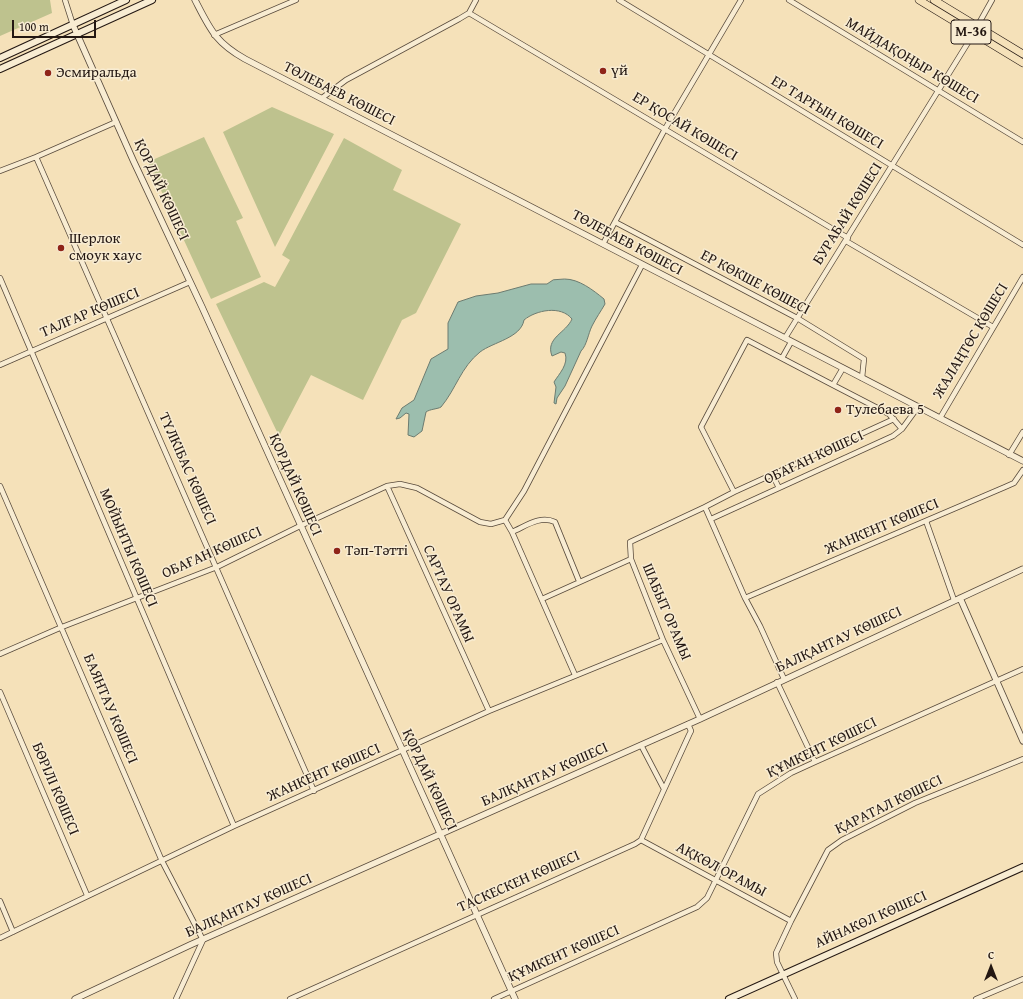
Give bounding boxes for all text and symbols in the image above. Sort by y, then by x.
scale bar [14,12,98,38]
street label: МАЙДАҚОҢЫР КӨШЕСІ [842,14,982,108]
text: 100 m [19,18,49,35]
road number: M-36 [951,20,991,44]
street label: ТӨЛЕБАЕВ КӨШЕСІ [280,58,398,130]
place label: үй [611,62,628,80]
place label: Эсмиральда [56,64,137,82]
marker: үй [598,66,608,76]
marker: Эсмиральда [43,68,53,78]
street label: ЕР ТАРҒЫН КӨШЕСІ [768,72,886,154]
street label: ЕР ҚОСАЙ КӨШЕСІ [629,89,741,165]
street label: ҚОРДАЙ КӨШЕСІ [130,136,192,244]
street label: БУРАБАЙ КӨШЕСІ [809,160,887,268]
street label: ТӨЛЕБАЕВ КӨШЕСІ [569,206,685,280]
place label: Шерлок смоук хаус [69,230,142,265]
marker: Шерлок смоук хаус [56,243,66,253]
street label: ЕР КӨКШЕ КӨШЕСІ [697,247,813,319]
street label: ЖАЛАҢТӨС КӨШЕСІ [929,280,1013,402]
street label: ТАЛҒАР КӨШЕСІ [38,284,142,342]
place label: Тулебаева 5 [846,401,924,419]
marker: Тулебаева 5 [833,405,843,415]
street label: ТҮЛКІБАС КӨШЕСІ [154,410,220,528]
street label: ОБАҒАН КӨШЕСІ [761,427,867,489]
street label: ҚОРДАЙ КӨШЕСІ [264,431,326,539]
street label: МОЙЫНТЫ КӨШЕСІ [95,486,161,610]
street label: ЖАНКЕНТ КӨШЕСІ [822,495,942,559]
street label: ОБАҒАН КӨШЕСІ [159,523,265,583]
place label: Тәп-Тәтті [345,542,408,560]
street label: САРТАУ ОРАМЫ [418,542,478,646]
marker: Тәп-Тәтті [332,546,342,556]
street label: ШАБЫТ ОРАМЫ [638,561,694,663]
street label: БАЛҚАНТАУ КӨШЕСІ [773,603,905,677]
street label: БАЯНТАУ КӨШЕСІ [79,651,141,767]
street label: ҚҰМКЕНТ КӨШЕСІ [764,714,880,782]
street label: ҚОРДАЙ КӨШЕСІ [398,726,460,834]
street label: БАЛҚАНТАУ КӨШЕСІ [479,739,611,811]
street label: БӨРІЛІ КӨШЕСІ [27,740,83,838]
street label: ЖАНКЕНТ КӨШЕСІ [265,740,383,806]
street label: ҚАРАТАЛ КӨШЕСІ [832,771,946,839]
street label: АҚКӨЛ ОРАМЫ [673,839,769,901]
street label: ТАСКЕСКЕН КӨШЕСІ [455,847,583,917]
street label: БАЛҚАНТАУ КӨШЕСІ [183,870,315,942]
street label: АЙНАКӨЛ КӨШЕСІ [812,887,930,953]
street label: ҚҰМКЕНТ КӨШЕСІ [506,921,622,987]
north arrow [971,947,1011,987]
text: С [988,947,994,963]

